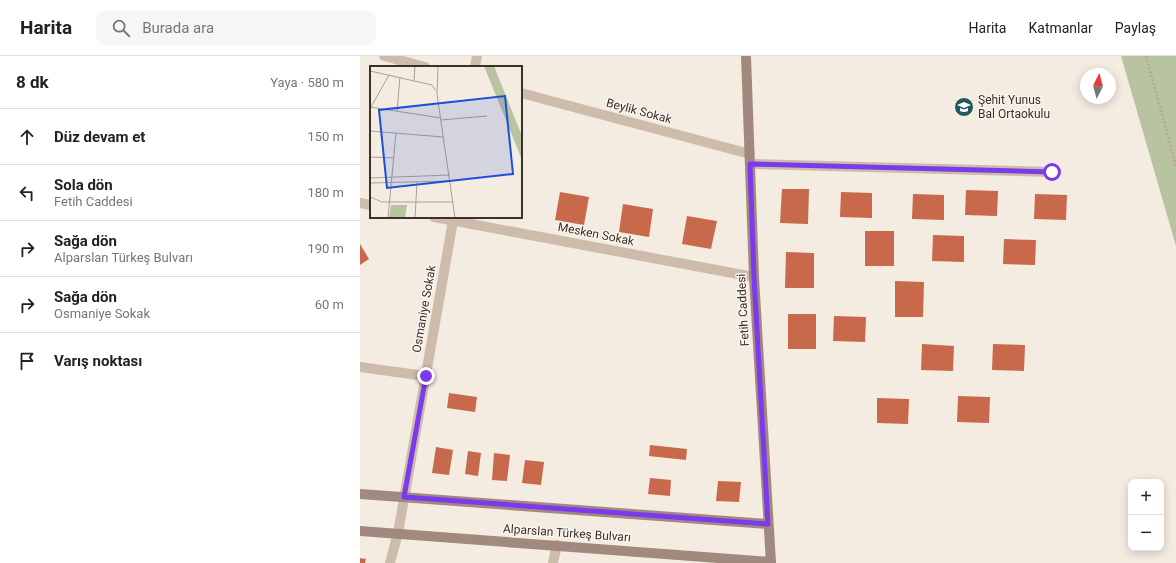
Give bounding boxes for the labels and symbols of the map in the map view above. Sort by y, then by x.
inset map [370,66,522,218]
north arrow [1080,68,1116,104]
place label: Şehit Yunus Bal Ortaokulu [978,93,1050,121]
street label: Beylik Sokak [605,96,674,127]
school or university icon: Şehit Yunus Bal Ortaokulu [953,96,975,118]
route start [1043,163,1061,181]
street label: Mesken Sokak [557,220,636,248]
street label: Osmaniye Sokak [409,263,439,354]
street label: Fetih Caddesi [734,273,752,347]
route end [417,367,435,385]
street label: Alparslan Türkeş Bulvarı [503,522,631,544]

